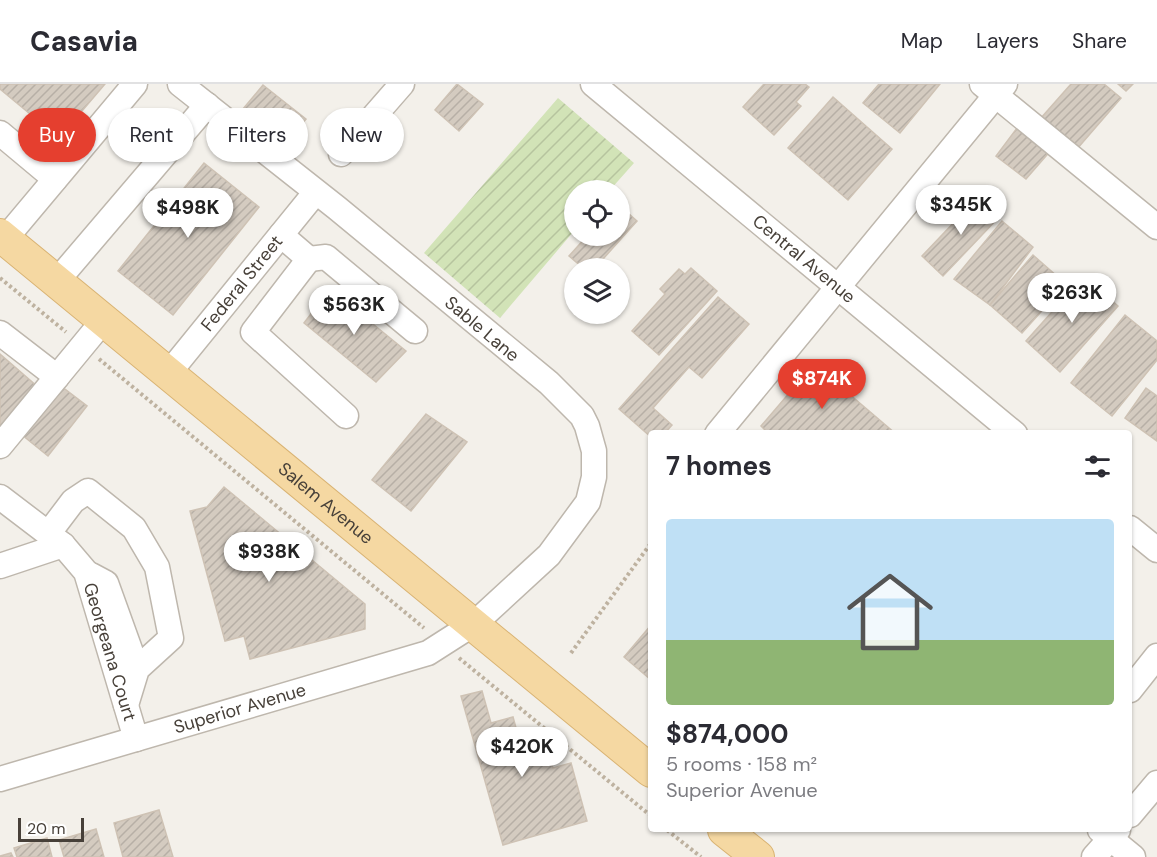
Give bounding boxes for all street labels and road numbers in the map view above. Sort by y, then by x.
street label: Central Avenue [747,209,860,309]
street label: Federal Street [195,230,288,336]
street label: Sable Lane [440,291,524,367]
street label: Salem Avenue [273,457,378,550]
street label: Georgeana Court [78,580,142,724]
street label: Superior Avenue [171,678,309,739]

